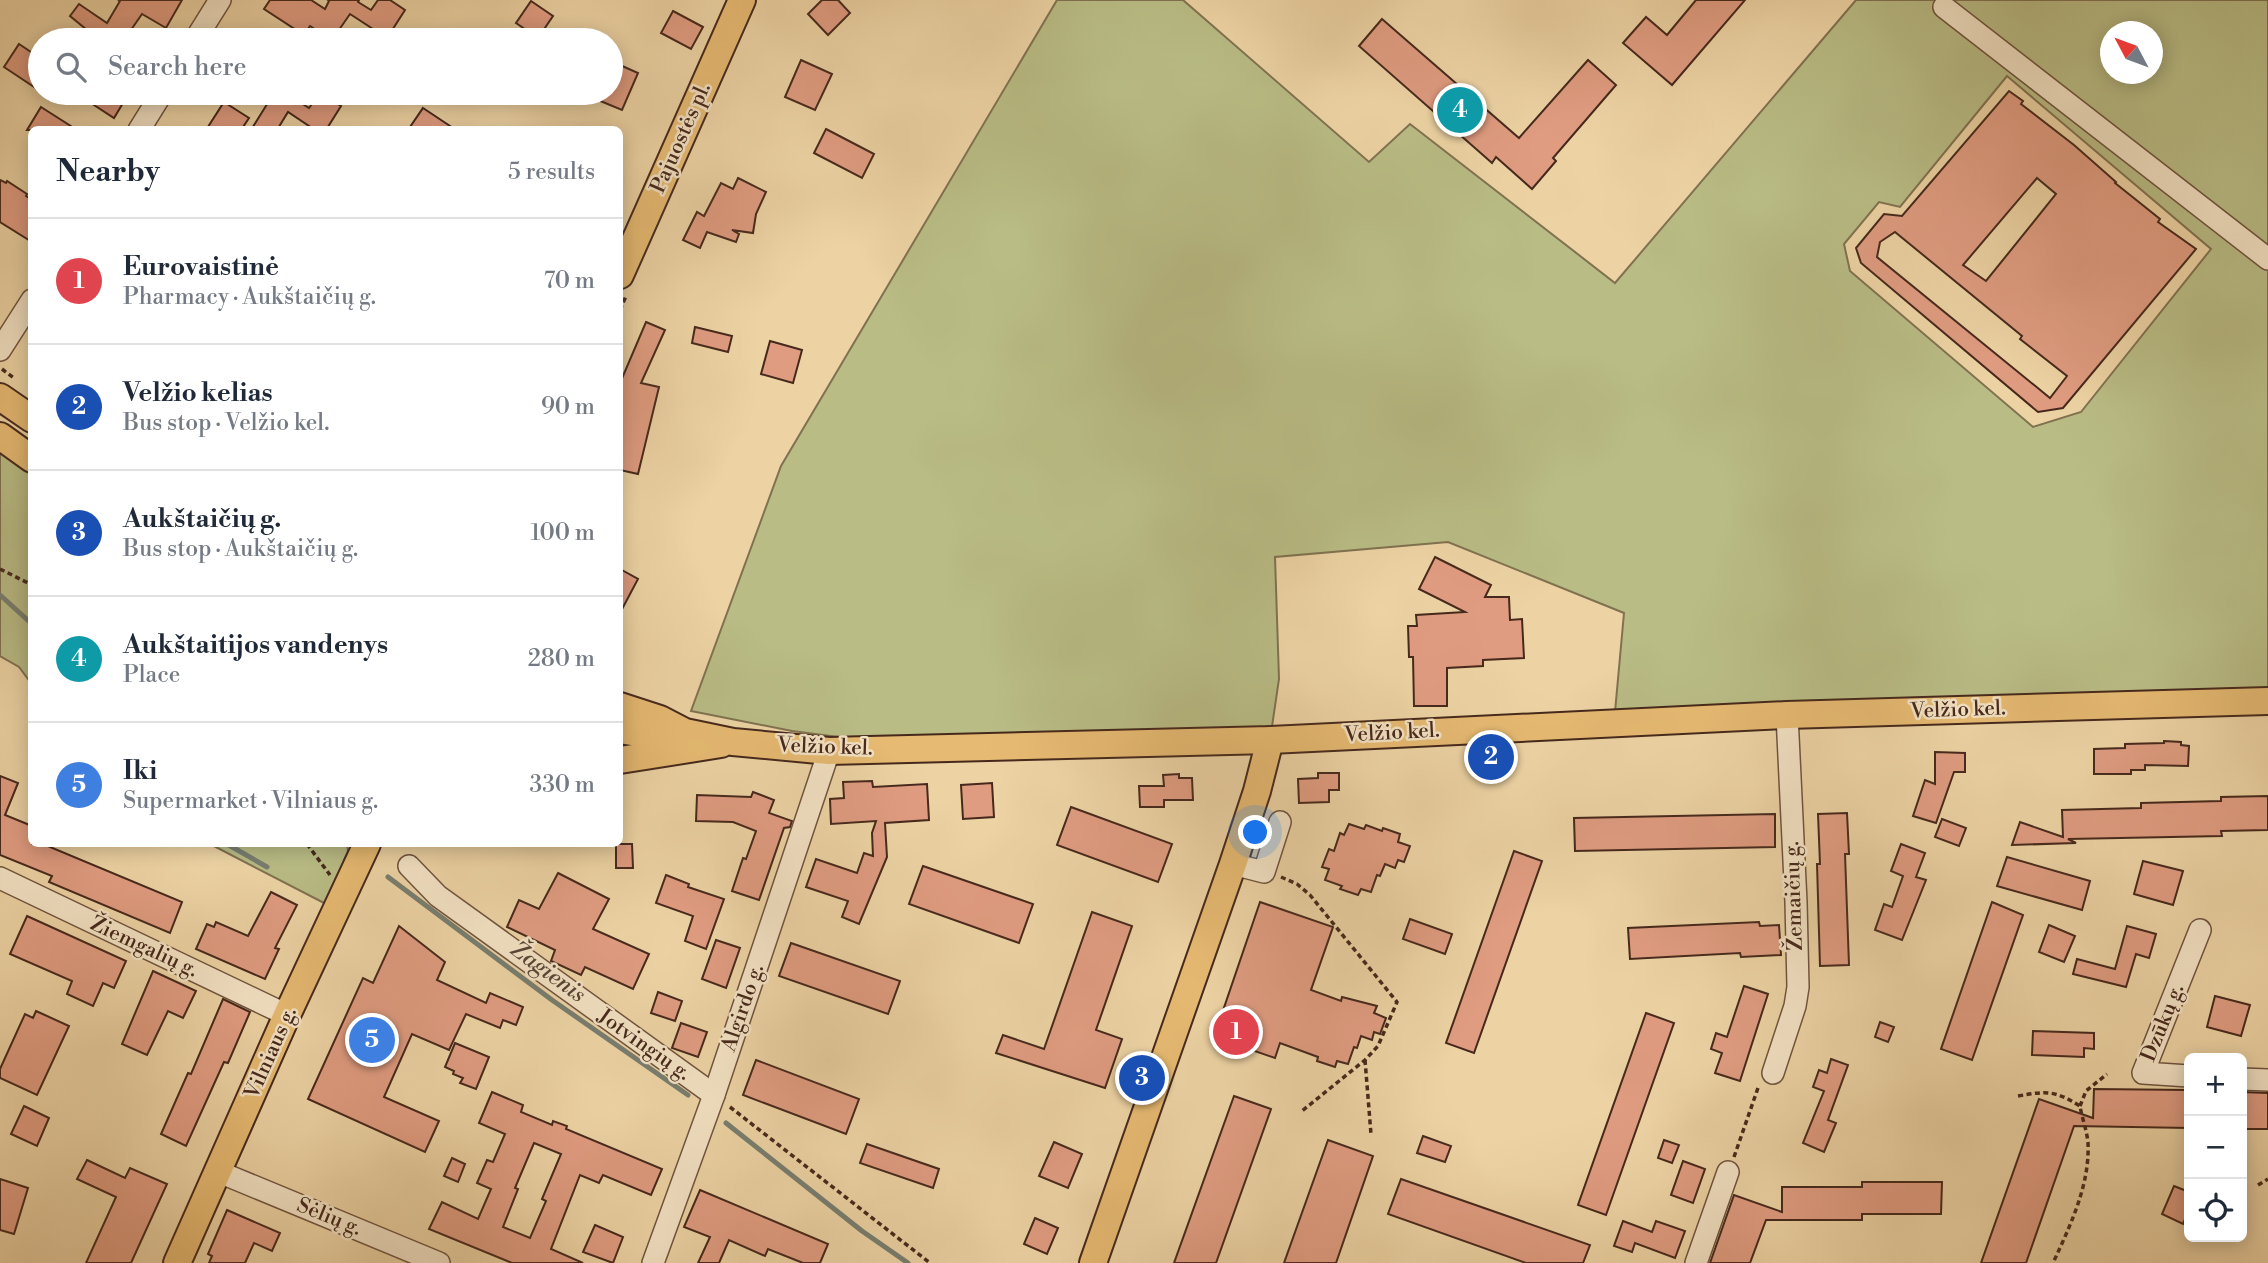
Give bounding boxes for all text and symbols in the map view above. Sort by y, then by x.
north arrow [2100,21,2163,84]
search box [28,28,623,105]
icon: search [52,48,90,86]
text: Search here [108,51,247,83]
street label: Pajuostės pl. [645,79,717,197]
pin: 4 [1437,84,1483,136]
text: Nearby [56,153,160,191]
text: 5 results [508,158,595,186]
text: Eurovaistinė [123,251,279,283]
text: 1 [73,267,85,295]
text: 70 m [544,267,595,295]
text: Pharmacy · Aukštaičių g. [123,283,376,311]
text: Velžio kelias [123,377,273,409]
text: 2 [72,393,86,421]
text: 90 m [541,393,595,421]
text: Bus stop · Velžio kel. [123,409,329,437]
text: Aukštaičių g. [123,503,281,535]
text: 3 [72,519,86,547]
text: 100 m [530,519,595,547]
text: Bus stop · Aukštaičių g. [123,535,358,563]
text: Aukštaitijos vandenys [123,629,388,661]
text: 4 [71,645,87,673]
text: 280 m [528,645,595,673]
text: Place [123,661,180,689]
street label: Velžio kel. [1909,695,2006,725]
street label: Velžio kel. [1343,718,1440,749]
pin: 2 [1468,731,1514,783]
street label: Velžio kel. [776,732,873,762]
text: Iki [123,755,157,787]
text: 5 [72,771,86,799]
text: 330 m [529,771,595,799]
text: Supermarket · Vilniaus g. [123,787,378,815]
your location [1238,815,1272,849]
street label: Žemaičių g. [1777,841,1809,951]
street label: Žiemgalių g. [86,909,203,983]
water label: Žagienis [505,933,593,1009]
street label: Algirdo g. [716,961,770,1056]
street label: Dzūkų g. [2136,980,2190,1066]
street label: Vilniaus g. [239,1003,303,1104]
street label: Jotvingių g. [592,1003,695,1086]
pin: 1 [1213,1006,1259,1058]
pin: 5 [349,1014,395,1066]
pin: 3 [1119,1052,1165,1104]
map controls [2184,1053,2247,1242]
button: + [2184,1053,2247,1116]
button: − [2184,1116,2247,1179]
button: locate [2184,1179,2247,1242]
street label: Sėlių g. [293,1192,365,1242]

